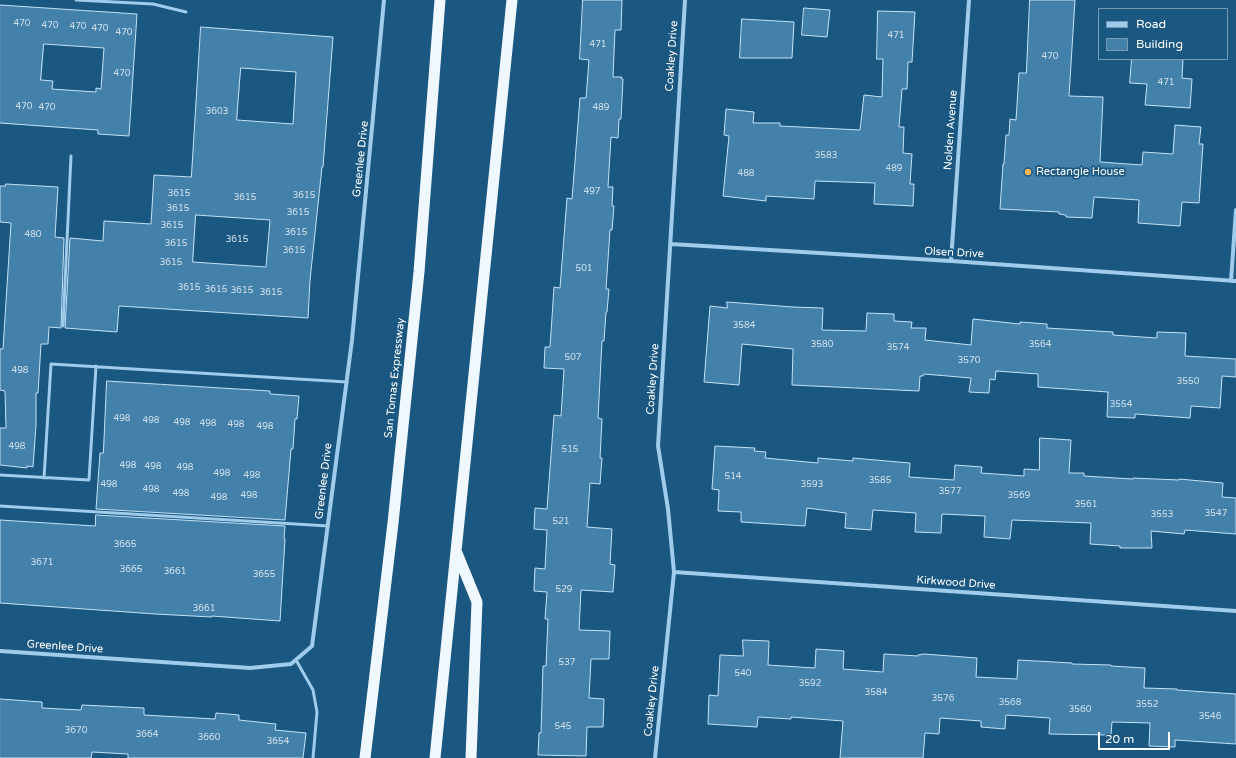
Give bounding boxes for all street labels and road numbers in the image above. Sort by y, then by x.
street label: Coakley Drive [663,20,681,92]
street label: Nolden Avenue [942,90,960,170]
street label: Greenlee Drive [350,120,372,198]
street label: Olsen Drive [924,245,984,261]
street label: San Tomas Expressway [382,317,408,439]
street label: Coakley Drive [644,343,662,415]
street label: Greenlee Drive [313,442,335,520]
street label: Kirkwood Drive [916,574,996,592]
street label: Greenlee Drive [26,638,104,656]
street label: Coakley Drive [642,665,662,737]

